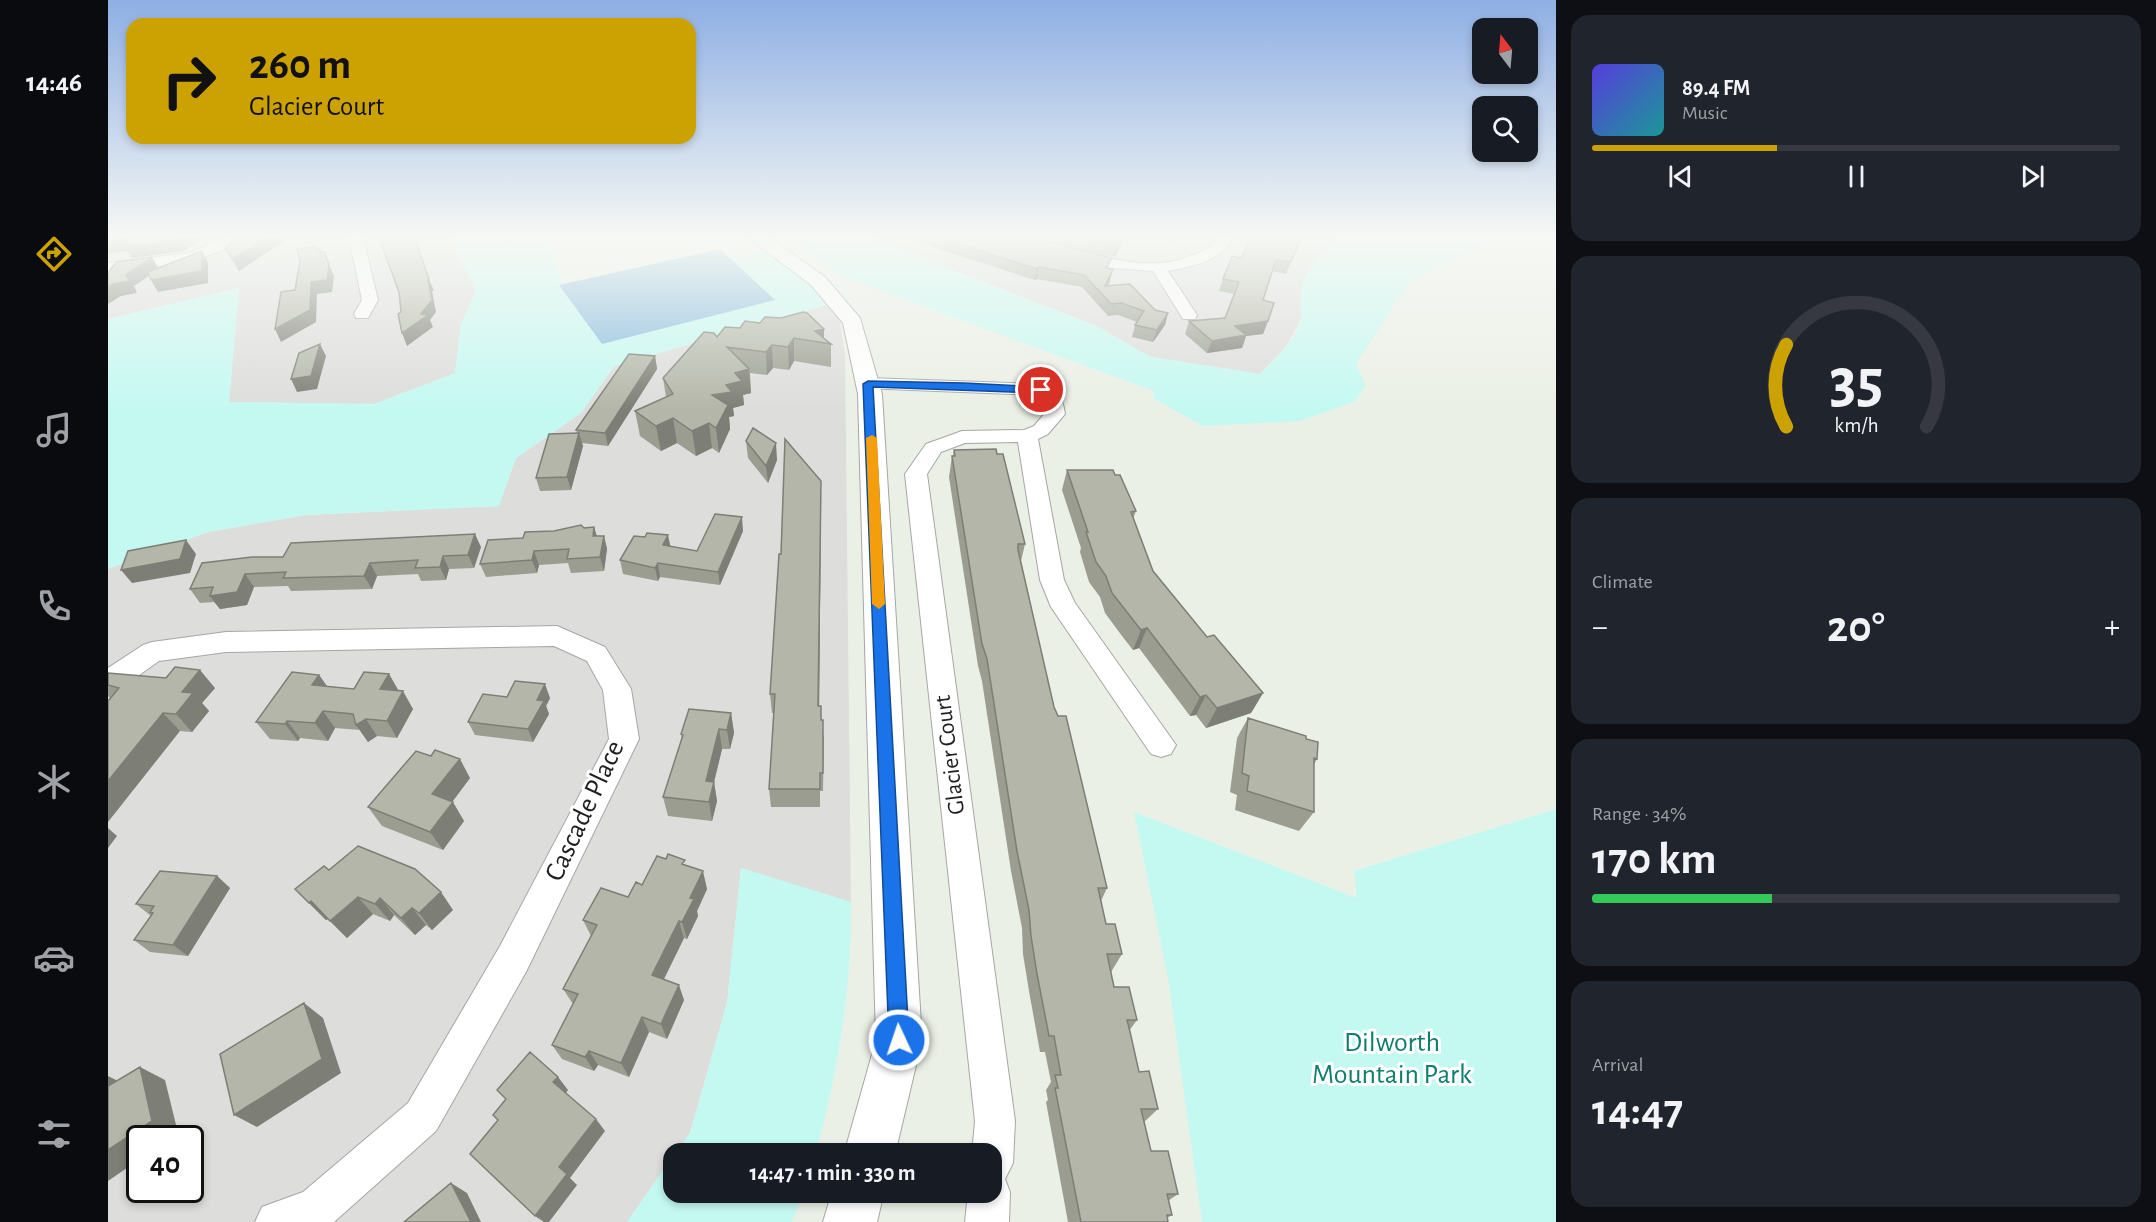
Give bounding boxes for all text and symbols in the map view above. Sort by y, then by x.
north arrow [1472,18,1538,84]
map controls [1472,18,1538,162]
icon: right [150,42,228,120]
text: 260 m [249,44,351,86]
text: 14:46 [26,69,82,96]
text: 89.4 FM [1682,77,1750,99]
text: Glacier Court [249,93,384,120]
button: search [1472,96,1538,162]
text: Music [1682,103,1728,123]
icon: previous [1664,160,1697,193]
icon: pause [1840,160,1873,193]
icon: next [2016,160,2049,193]
icon: directions [33,233,75,275]
text: 35 [1829,351,1883,413]
pin [1015,364,1066,415]
icon: arrive [1024,373,1057,406]
icon: music [33,409,75,451]
text: km/h [1834,415,1878,436]
text: Climate [1592,572,1653,592]
icon: phone [33,585,75,627]
text: 20° [1827,605,1885,650]
text: − [1592,611,1608,644]
text: + [2104,611,2120,644]
street label: Glacier Court [931,694,969,816]
street label: Cascade Place [540,736,630,886]
icon: climate [33,761,75,803]
text: Range · 34% [1592,804,1687,824]
text: 170 km [1592,837,1716,882]
icon: car [33,937,75,979]
position arrow [867,1008,931,1072]
park label: Dilworth Mountain Park [1312,1029,1472,1089]
text: Arrival [1592,1055,1643,1075]
text: 14:47 [1592,1088,1683,1133]
icon: filters [33,1113,75,1155]
speed limit sign: 40 [126,1125,204,1203]
text: 14:47 · 1 min · 330 m [750,1162,915,1184]

